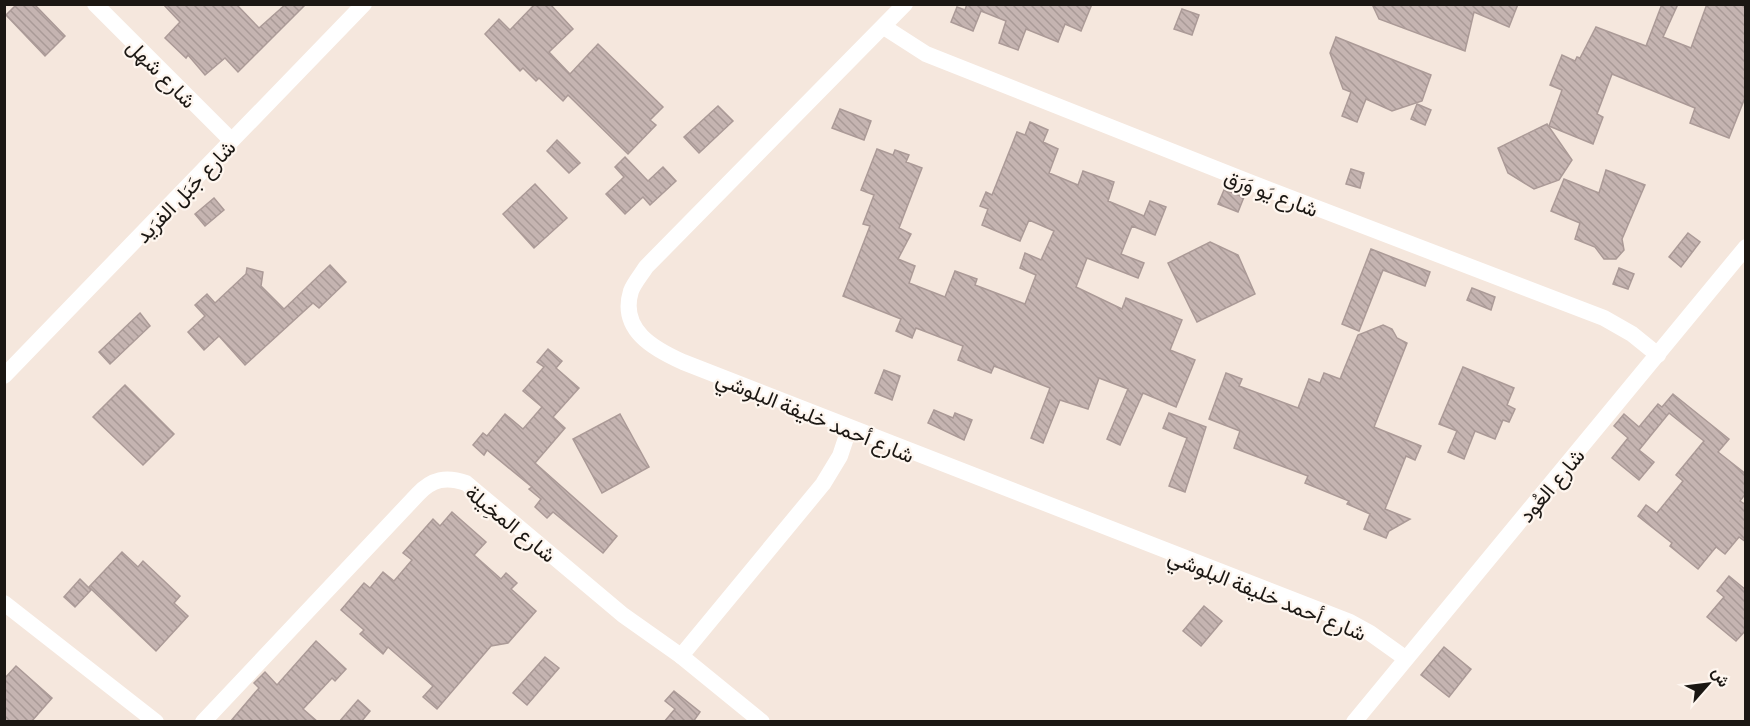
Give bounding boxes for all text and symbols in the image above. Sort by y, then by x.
street label: شارع شهل [120,30,205,115]
street label: شارع جَبَل الفرَيد [127,131,242,249]
street label: شارع يَو وَرَق [1220,159,1323,224]
street label: شارع أحمد خليفة البلوشي [711,361,920,473]
street label: شارع العُود [1510,440,1591,529]
street label: شارع المخِيلة [459,476,564,569]
street label: شارع أحمد خليفة البلوشي [1163,539,1372,651]
north arrow [1678,654,1738,714]
text: ش [1707,662,1737,691]

